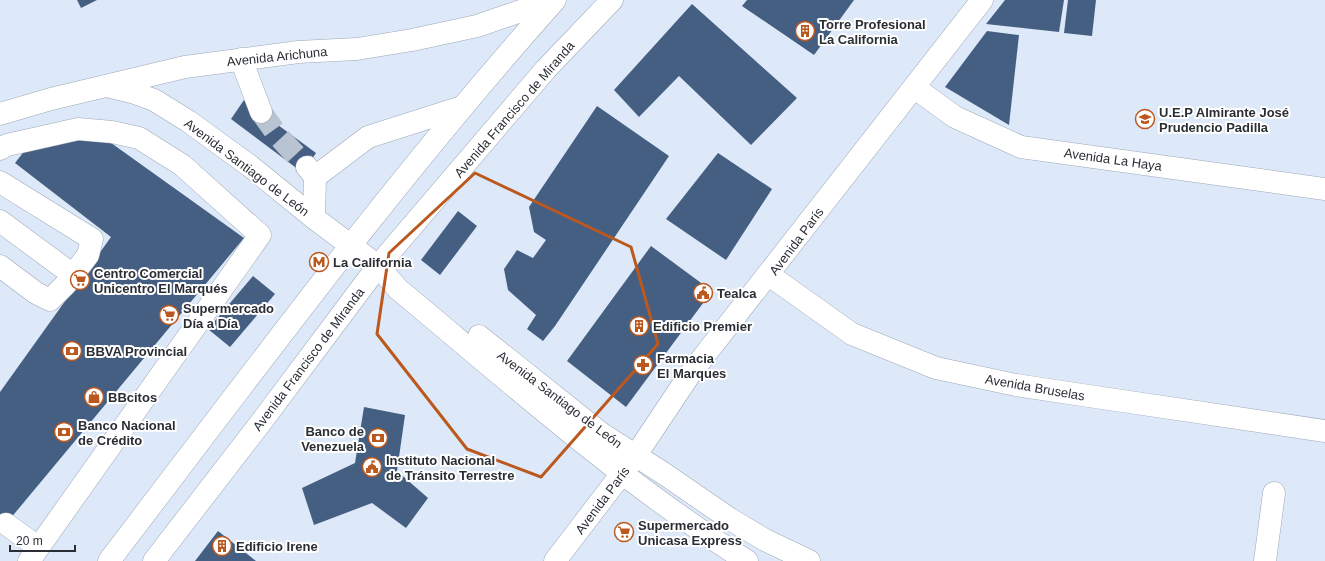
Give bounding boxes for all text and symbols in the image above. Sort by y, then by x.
place label: Torre Profesional La California [819,17,926,47]
building icon: Torre Profesional La California [794,20,816,42]
street label: Avenida Francisco de Miranda [451,38,578,180]
street label: Avenida Arichuna [226,44,329,69]
place label: U.E.P Almirante José Prudencio Padilla [1159,105,1289,135]
school or university icon: U.E.P Almirante José Prudencio Padilla [1134,108,1156,130]
street label: Avenida Santiago de León [181,116,312,219]
street label: Avenida La Haya [1063,145,1164,174]
street label: Avenida París [766,204,827,278]
metro station icon: La California [308,251,330,273]
place label: La California [333,255,413,270]
place label: Centro Comercial Unicentro El Marqués [94,266,228,296]
supermarket icon: Centro Comercial Unicentro El Marqués [69,269,91,291]
public building icon: Tealca [692,282,714,304]
street label: Avenida Francisco de Miranda [250,284,368,434]
place label: Tealca [717,286,757,301]
place label: Supermercado Día a Día [183,301,274,331]
supermarket icon: Supermercado Día a Día [158,304,180,326]
building icon: Edificio Premier [628,315,650,337]
place label: Edificio Premier [653,319,752,334]
bank icon: BBVA Provincial [61,340,83,362]
place label: BBVA Provincial [86,344,187,359]
street label: Avenida Santiago de León [494,348,625,451]
place label: Farmacia El Marques [657,351,726,381]
pharmacy icon: Farmacia El Marques [632,354,654,376]
street label: Avenida Bruselas [984,371,1086,404]
shop icon: BBcitos [83,386,105,408]
place label: BBcitos [108,390,157,405]
place label: Banco Nacional de Crédito [78,418,176,448]
bank icon: Banco Nacional de Crédito [53,421,75,443]
place label: Banco de Venezuela [301,424,365,454]
bank icon: Banco de Venezuela [367,427,389,449]
place label: Instituto Nacional de Tránsito Terrestre [386,453,514,483]
public building icon: Instituto Nacional de Tránsito Terrestre [361,456,383,478]
street label: Avenida París [572,463,633,537]
place label: Supermercado Unicasa Express [638,518,742,548]
supermarket icon: Supermercado Unicasa Express [613,521,635,543]
scale bar [10,527,75,553]
text: 20 m [16,534,43,548]
building icon: Edificio Irene [211,535,233,557]
place label: Edificio Irene [236,539,318,554]

